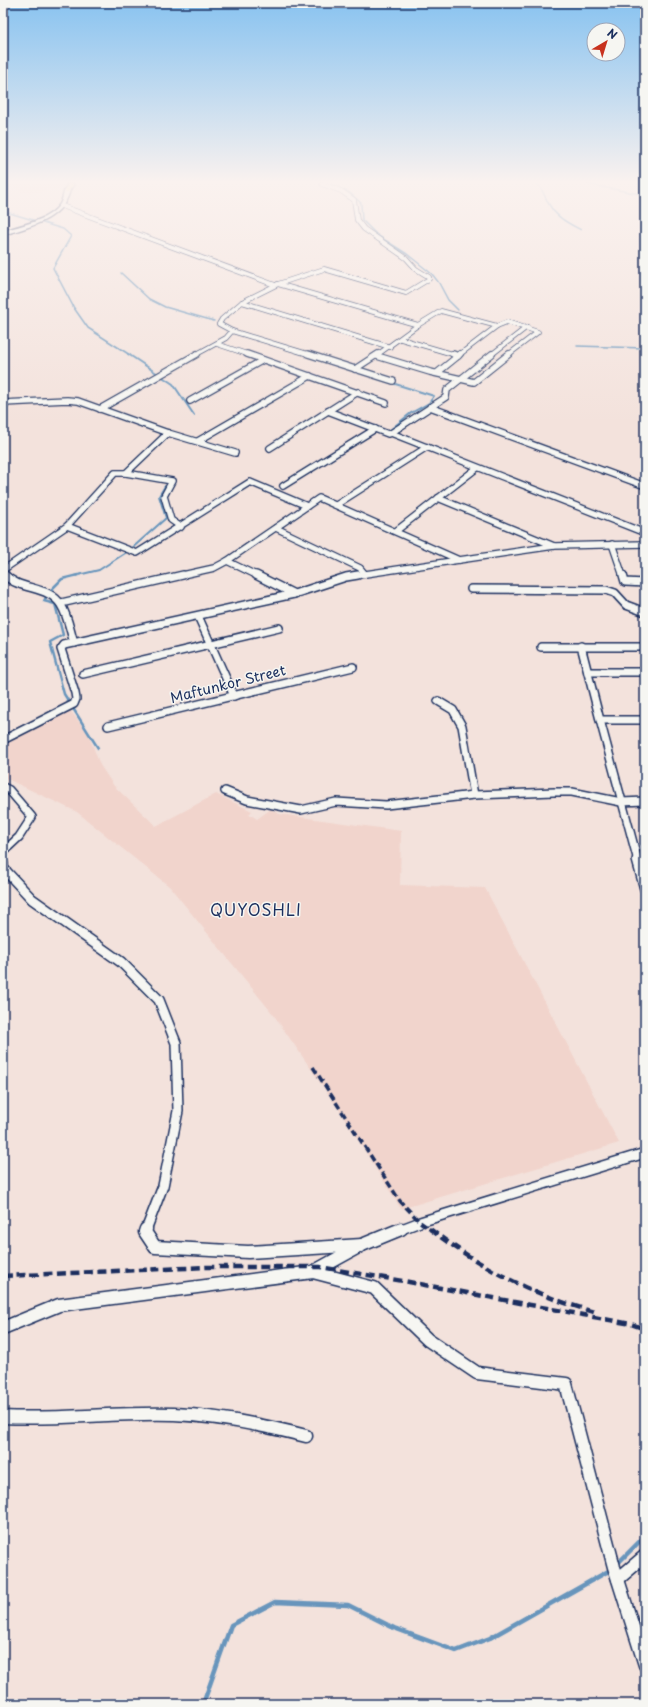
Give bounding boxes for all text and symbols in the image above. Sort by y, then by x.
north arrow [586,22,626,62]
text: N [604,24,621,43]
street label: Maftunkor Street [168,659,288,708]
district label: QUYOSHLI [210,897,302,921]

